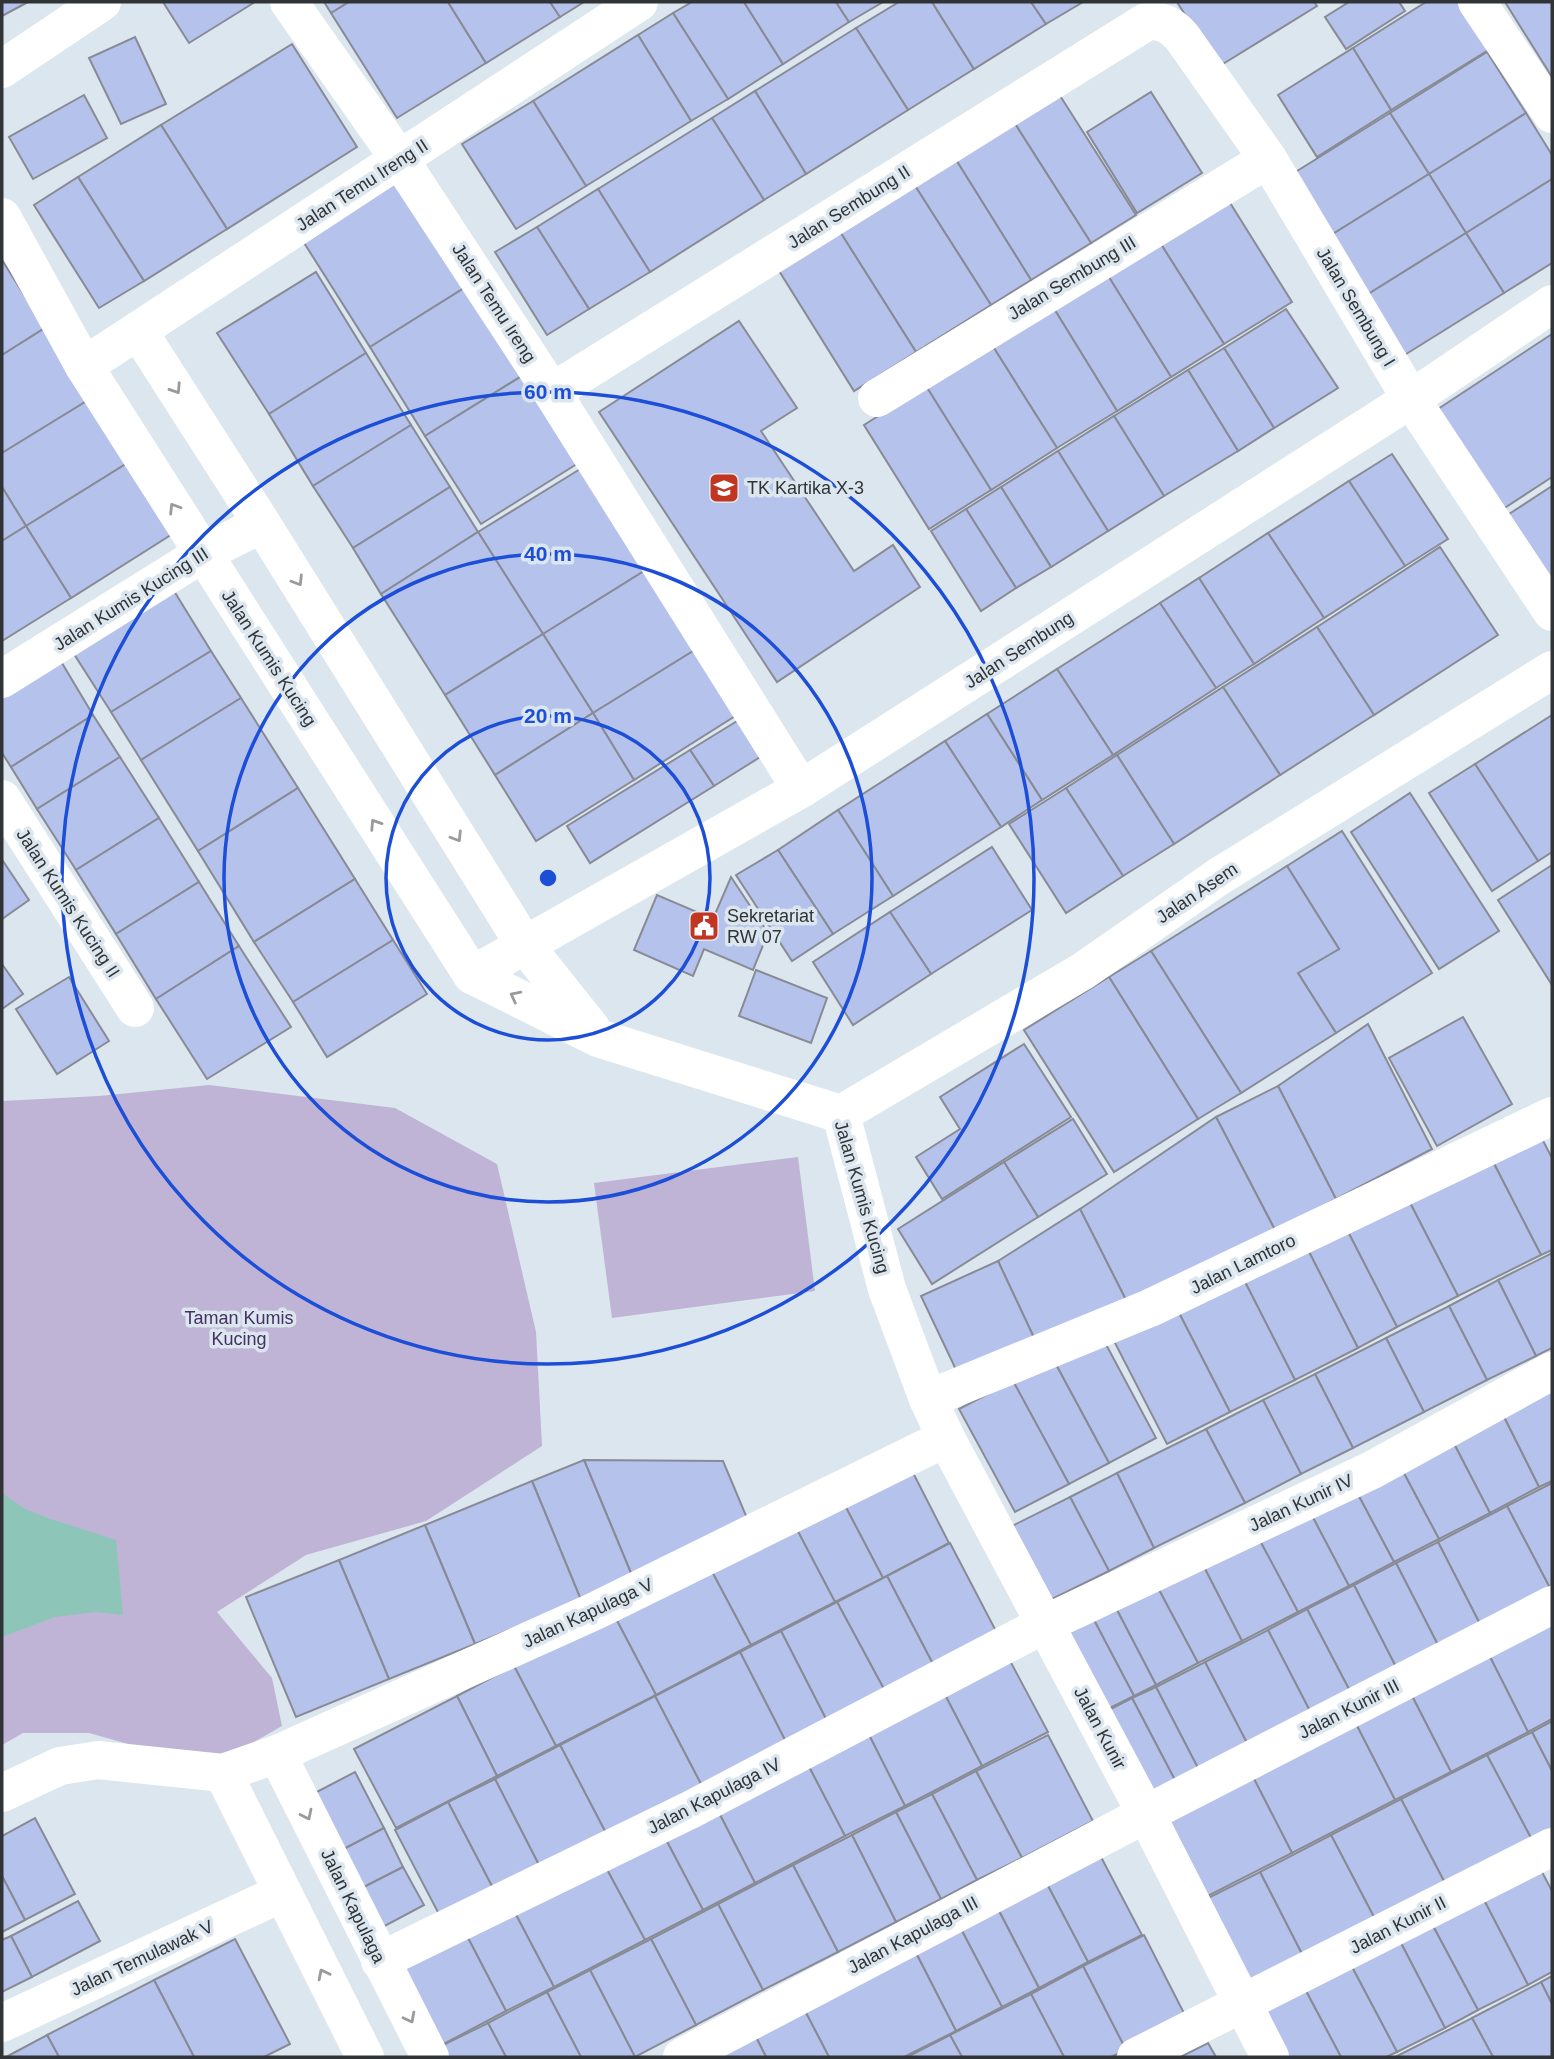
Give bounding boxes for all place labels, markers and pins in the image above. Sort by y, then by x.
school or university icon: TK Kartika X-3 [707,471,741,505]
place label: TK Kartika X-3 [747,478,864,498]
centre of rings [536,866,560,890]
place label: Sekretariat RW 07 [727,906,814,947]
public building icon: Sekretariat RW 07 [687,909,721,943]

